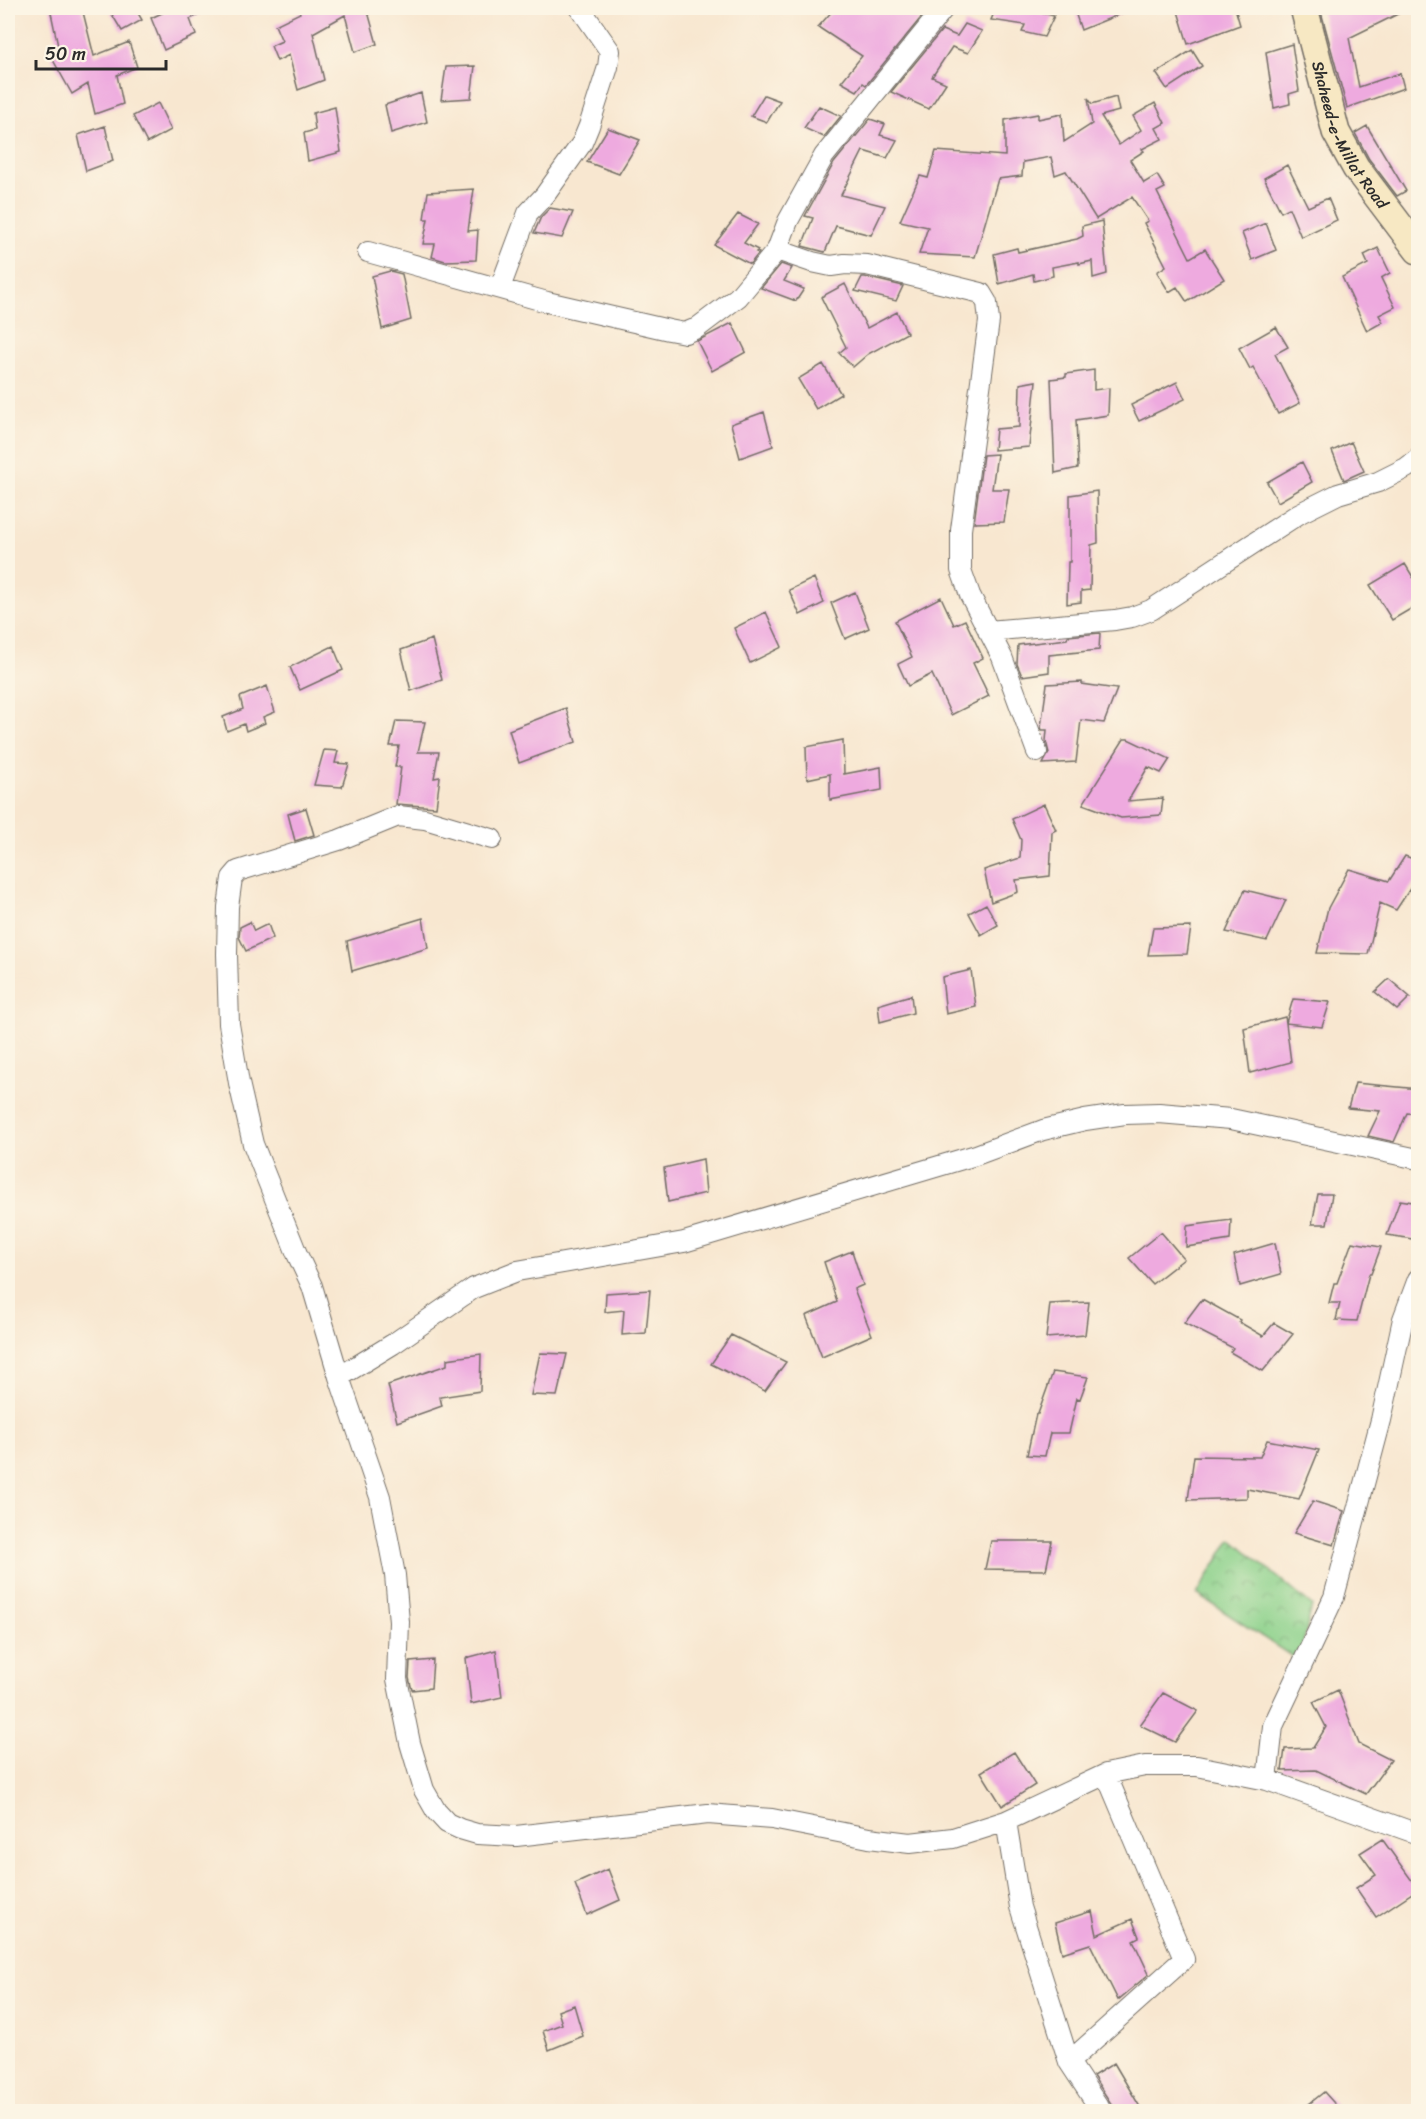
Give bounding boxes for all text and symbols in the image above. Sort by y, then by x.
scale bar [36,33,166,71]
text: 50 m [45,38,86,70]
street label: Shaheed-e-Millat Road [1303,58,1397,216]

